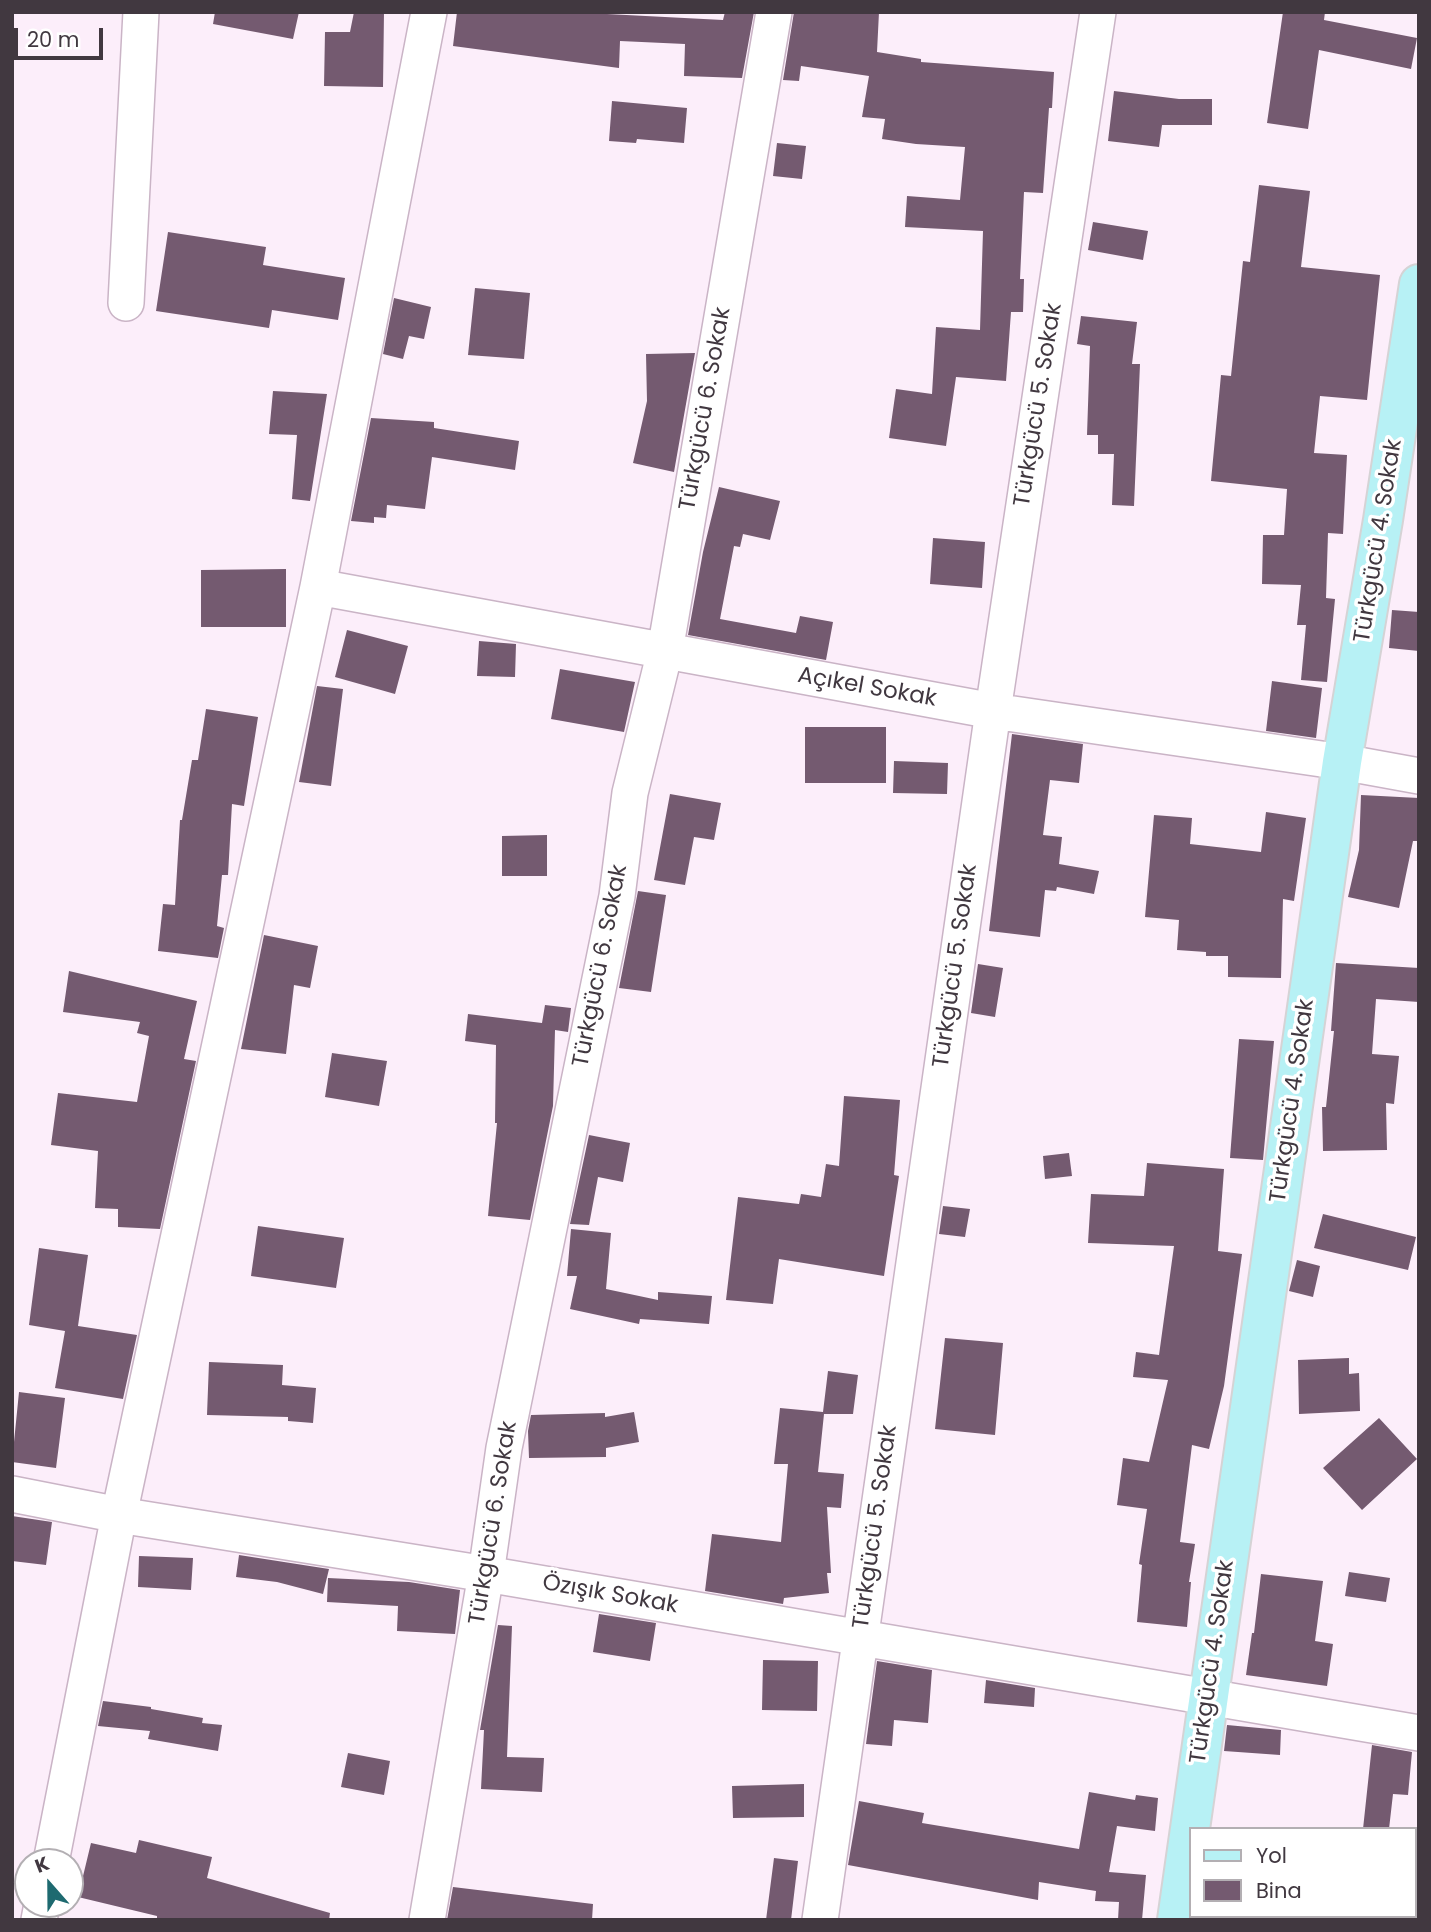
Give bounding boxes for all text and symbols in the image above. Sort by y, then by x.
scale bar [18,14,107,58]
text: 20 m [27,25,80,54]
street label: Türkgücü 5. Sokak [1009,301,1069,509]
street label: Türkgücü 6. Sokak [675,305,737,513]
street label: Türkgücü 4. Sokak [1349,437,1409,645]
street label: Açıkel Sokak [795,662,939,714]
street label: Türkgücü 6. Sokak [568,862,634,1070]
street label: Türkgücü 5. Sokak [928,862,984,1070]
street label: Türkgücü 4. Sokak [1265,997,1321,1205]
street label: Türkgücü 6. Sokak [464,1419,524,1627]
street label: Türkgücü 5. Sokak [848,1423,904,1631]
street label: Türkgücü 4. Sokak [1185,1558,1241,1766]
street label: Özışık Sokak [540,1569,680,1621]
legend [1190,1827,1417,1918]
text: Yol [1256,1841,1287,1870]
north arrow [14,1848,84,1918]
text: K [31,1850,53,1880]
text: Bina [1256,1876,1302,1905]

